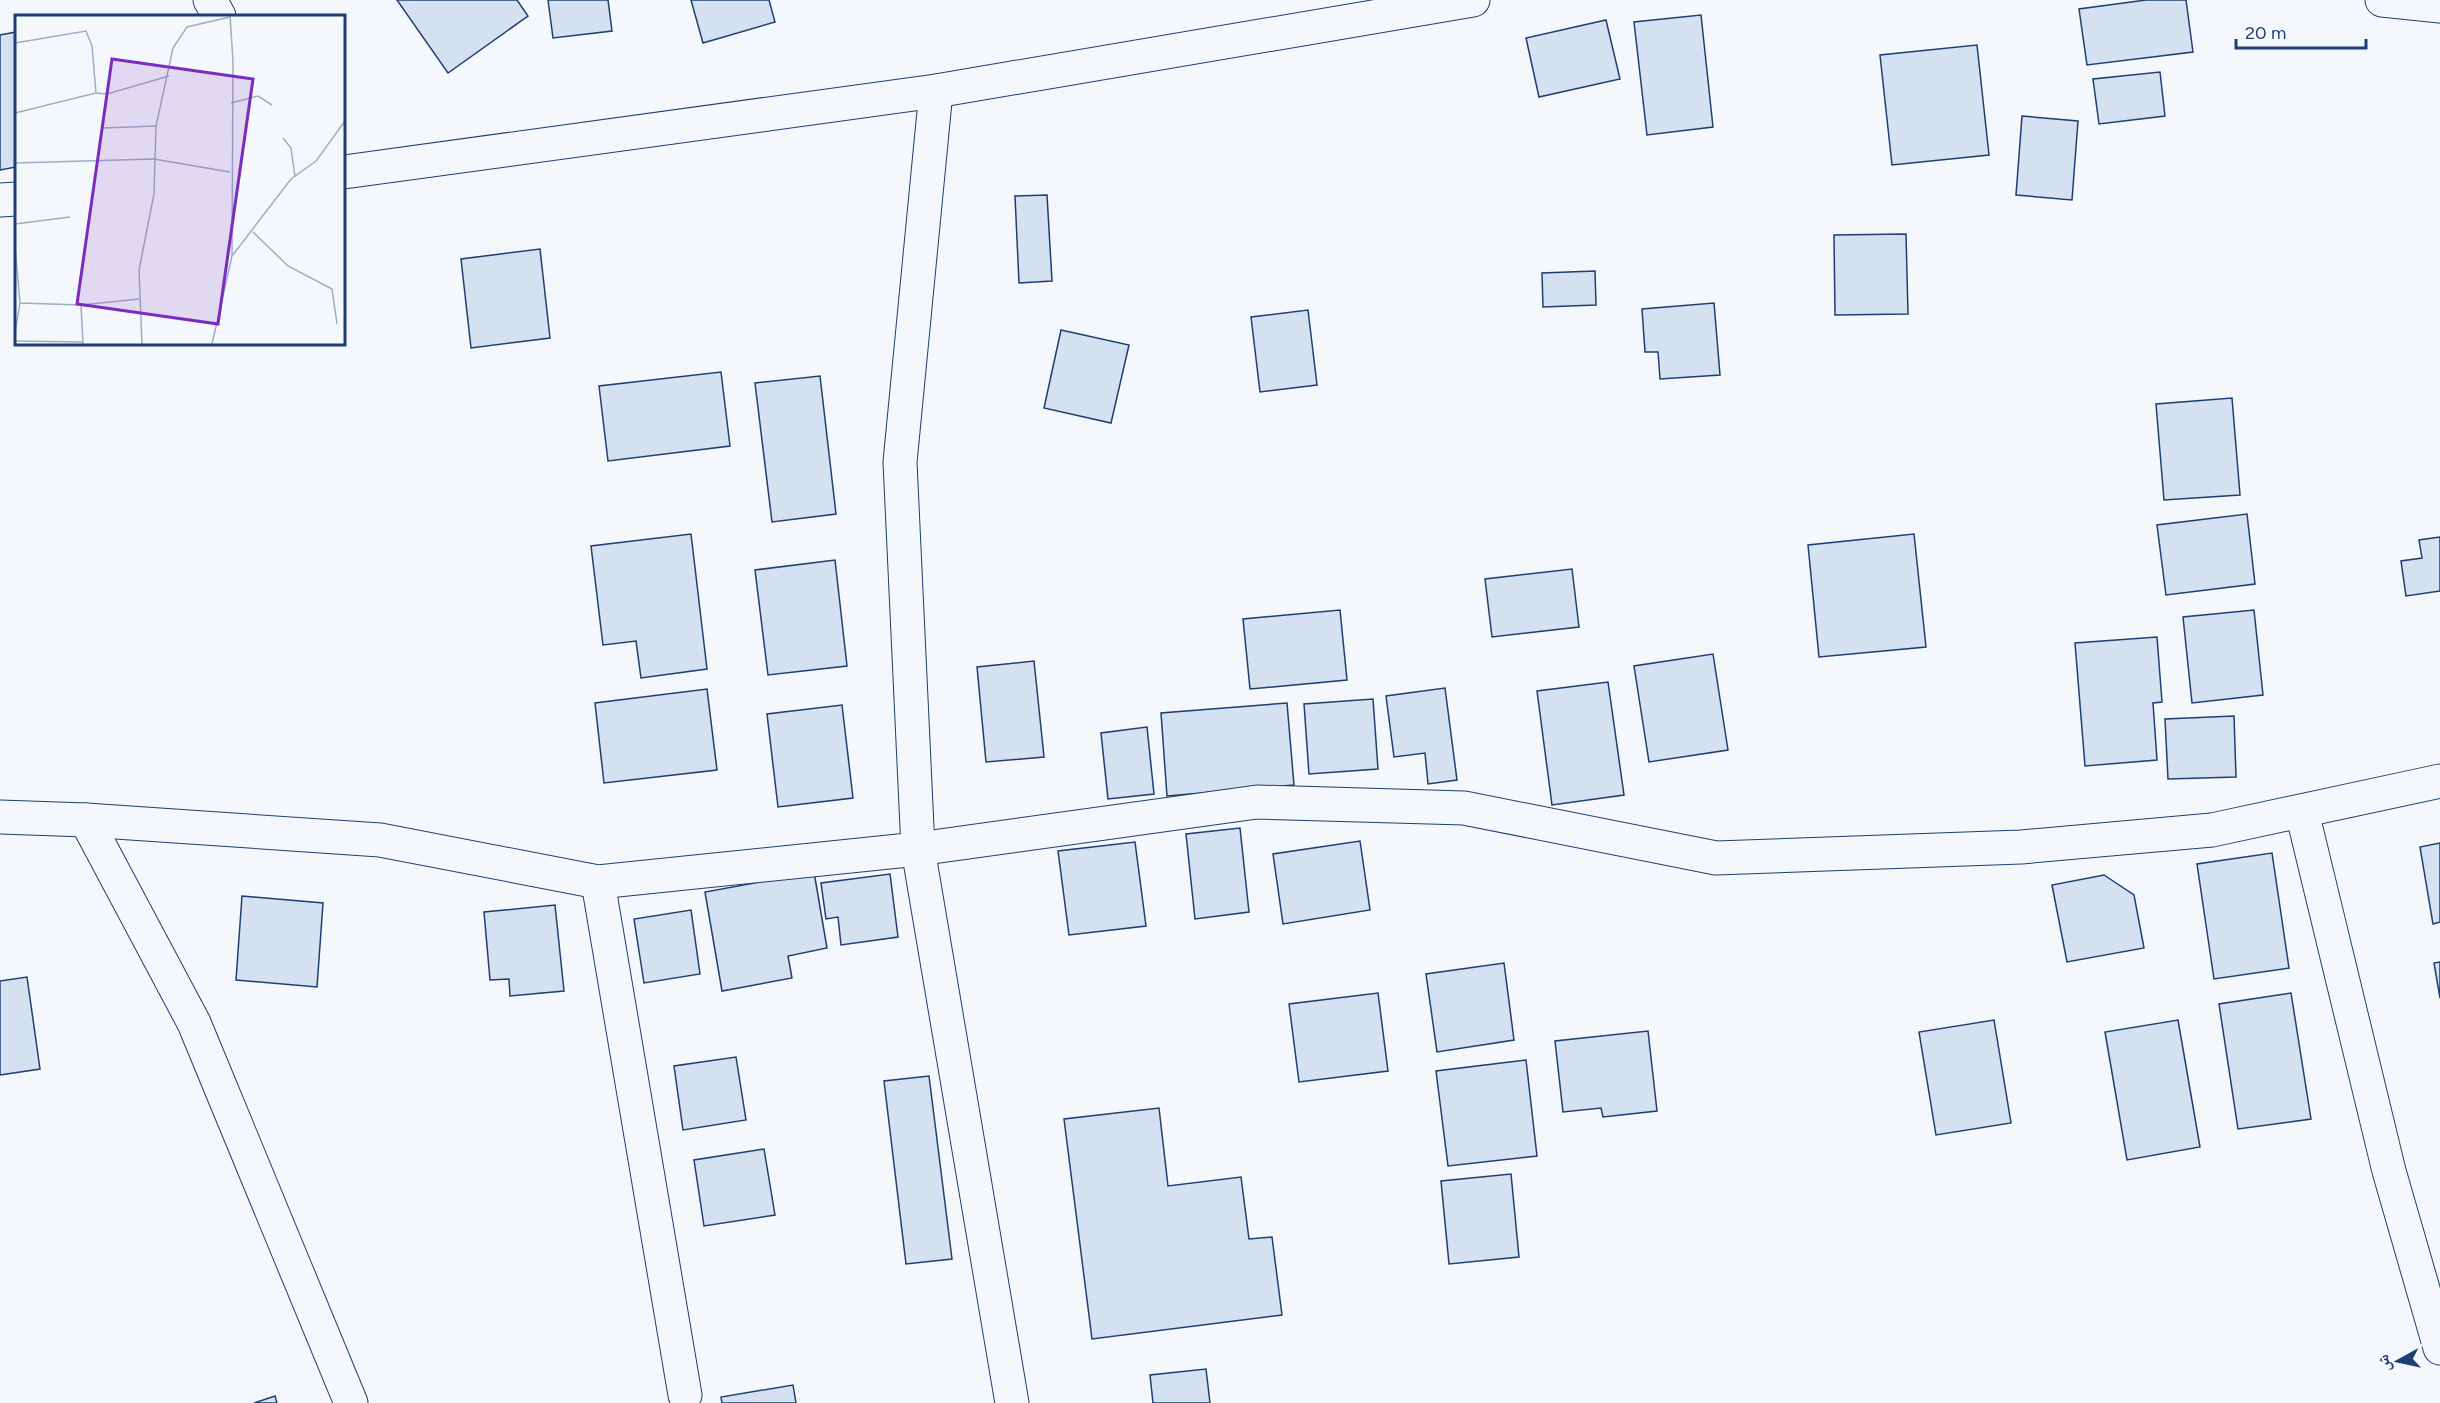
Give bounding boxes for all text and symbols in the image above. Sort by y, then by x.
scale bar [2236,12,2366,50]
inset map [15,15,345,345]
text: 20 m [2245,22,2286,44]
north arrow [2368,1331,2428,1391]
text: ش [2373,1353,2394,1373]

